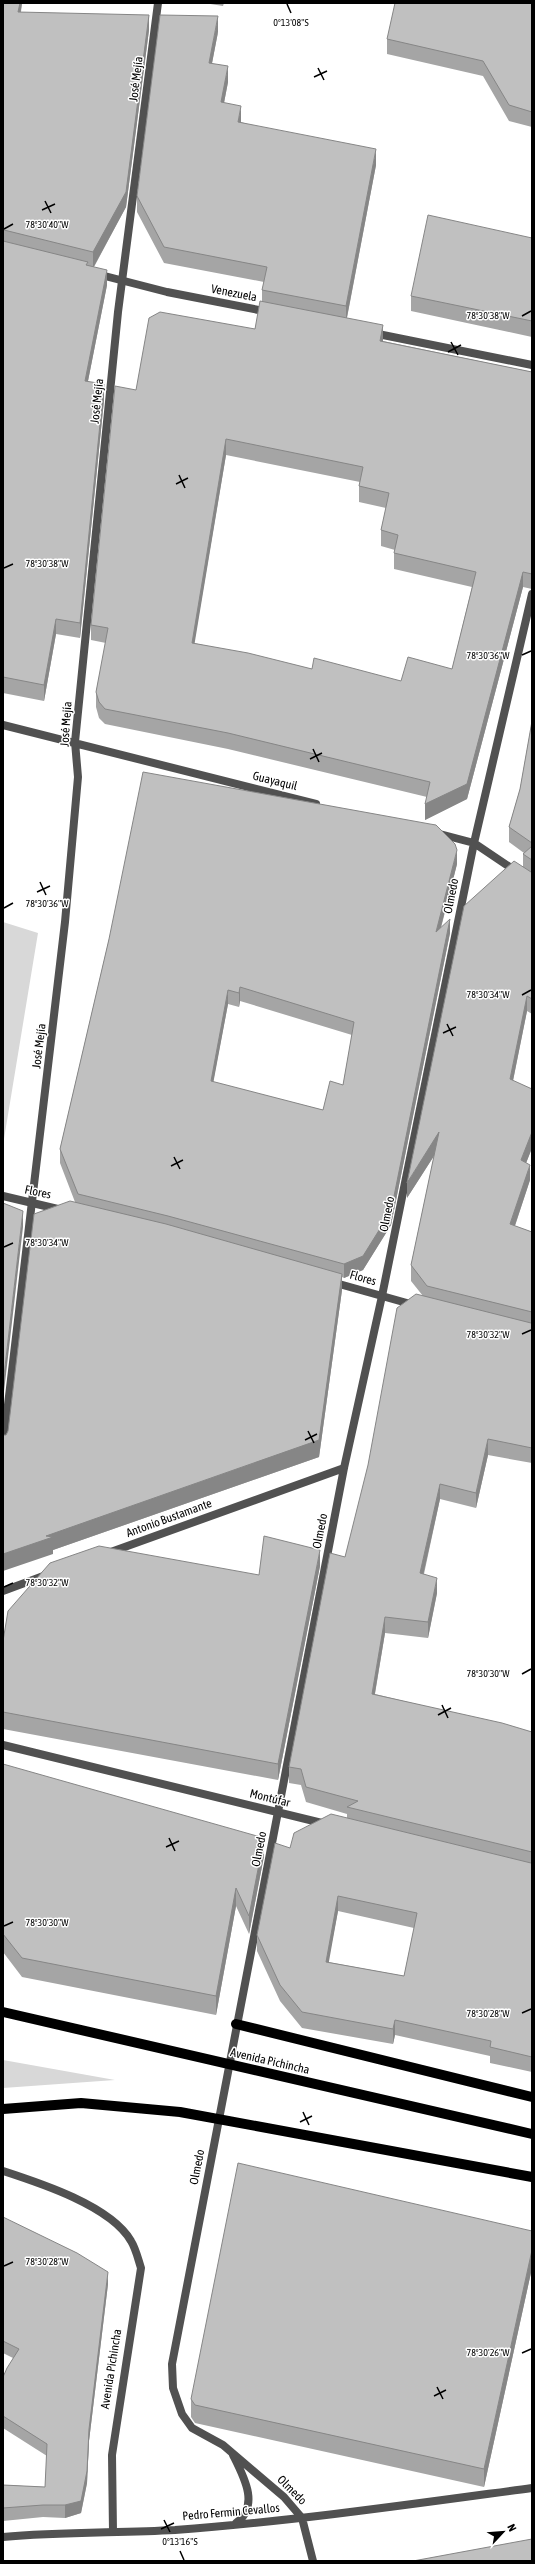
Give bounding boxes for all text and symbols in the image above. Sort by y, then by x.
text: 0°13'08"S [273,17,309,28]
street label: José Mejía [126,56,146,102]
text: 78°30'40"W [25,219,69,230]
street label: Venezuela [210,282,258,304]
text: 78°30'38"W [466,310,510,321]
street label: José Mejía [88,378,106,424]
text: 78°30'38"W [25,558,69,569]
text: 78°30'36"W [466,650,510,661]
street label: José Mejía [57,701,75,747]
street label: Guayaquil [251,769,300,794]
street label: Olmedo [441,877,461,915]
text: 78°30'36"W [25,898,69,909]
text: 78°30'34"W [466,989,510,1000]
street label: José Mejía [29,1023,49,1069]
street label: Flores [23,1182,53,1202]
street label: Olmedo [377,1195,397,1233]
text: 78°30'34"W [25,1237,69,1248]
street label: Flores [348,1268,378,1288]
text: 78°30'32"W [466,1329,510,1340]
street label: Antonio Bustamante [124,1496,214,1540]
street label: Olmedo [310,1512,330,1550]
text: 78°30'32"W [25,1577,69,1588]
text: 78°30'30"W [466,1668,510,1679]
street label: Montúfar [248,1786,292,1810]
street label: Olmedo [249,1830,269,1868]
text: 78°30'30"W [25,1917,69,1928]
text: 78°30'28"W [466,2008,510,2019]
street label: Avenida Pichincha [229,2045,311,2077]
street label: Olmedo [187,2148,207,2186]
text: 78°30'28"W [25,2256,69,2267]
street label: Avenida Pichincha [98,2328,124,2410]
text: 78°30'26"W [466,2347,510,2358]
street label: Olmedo [274,2472,310,2508]
street label: Pedro Fermin Cevallos [182,2501,280,2523]
north arrow [483,2512,523,2552]
text: N [505,2522,519,2533]
text: 0°13'16"S [162,2536,198,2547]

